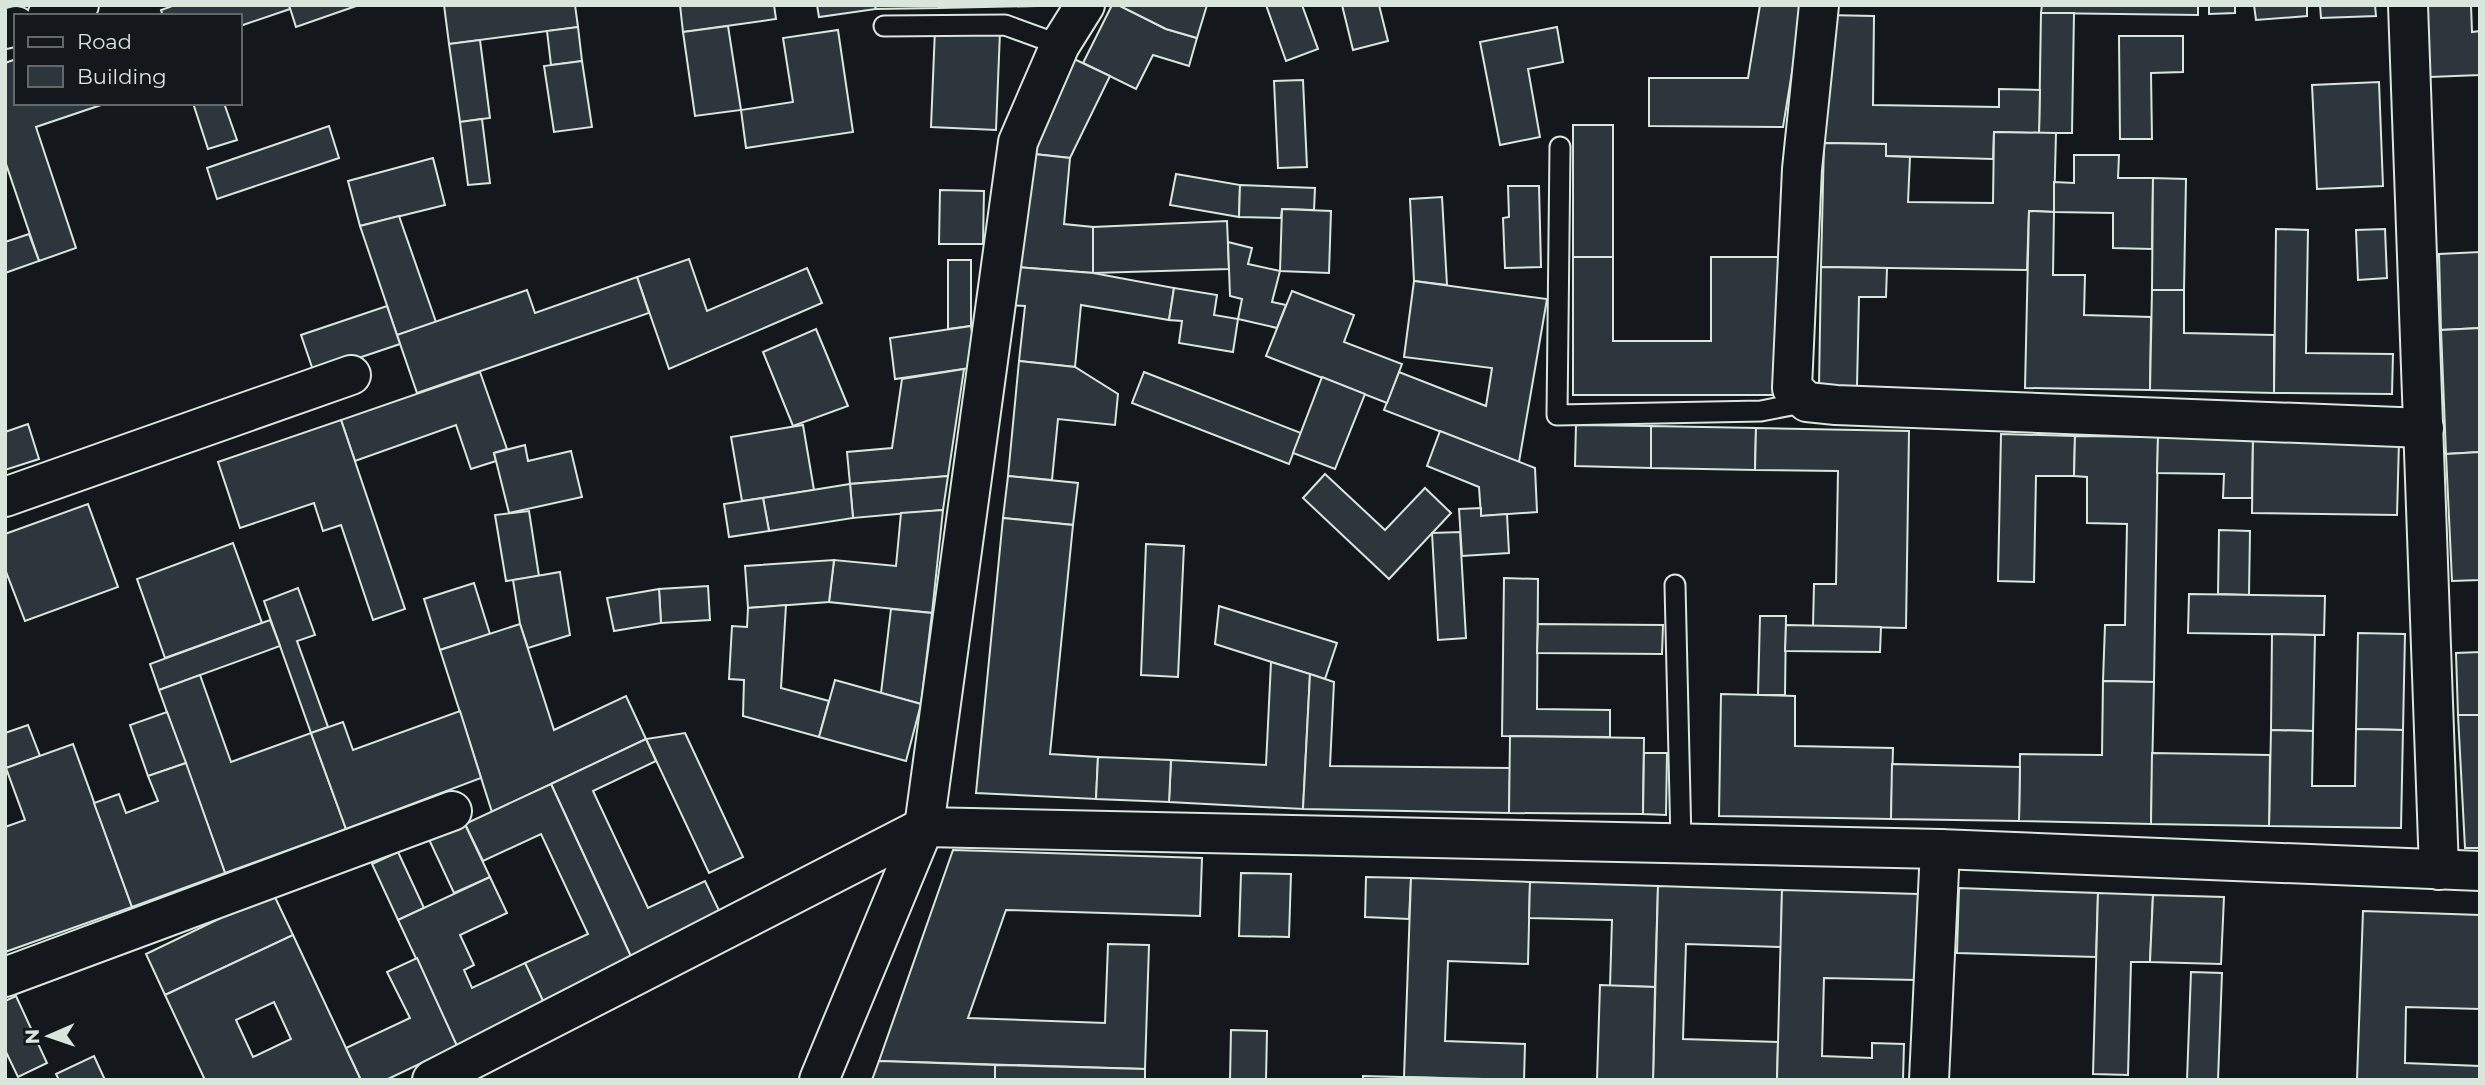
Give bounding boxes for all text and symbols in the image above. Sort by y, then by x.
legend [14,14,242,105]
text: Road [77,29,132,54]
text: Building [77,64,167,89]
north arrow [14,1001,84,1071]
text: N [21,1028,44,1045]

